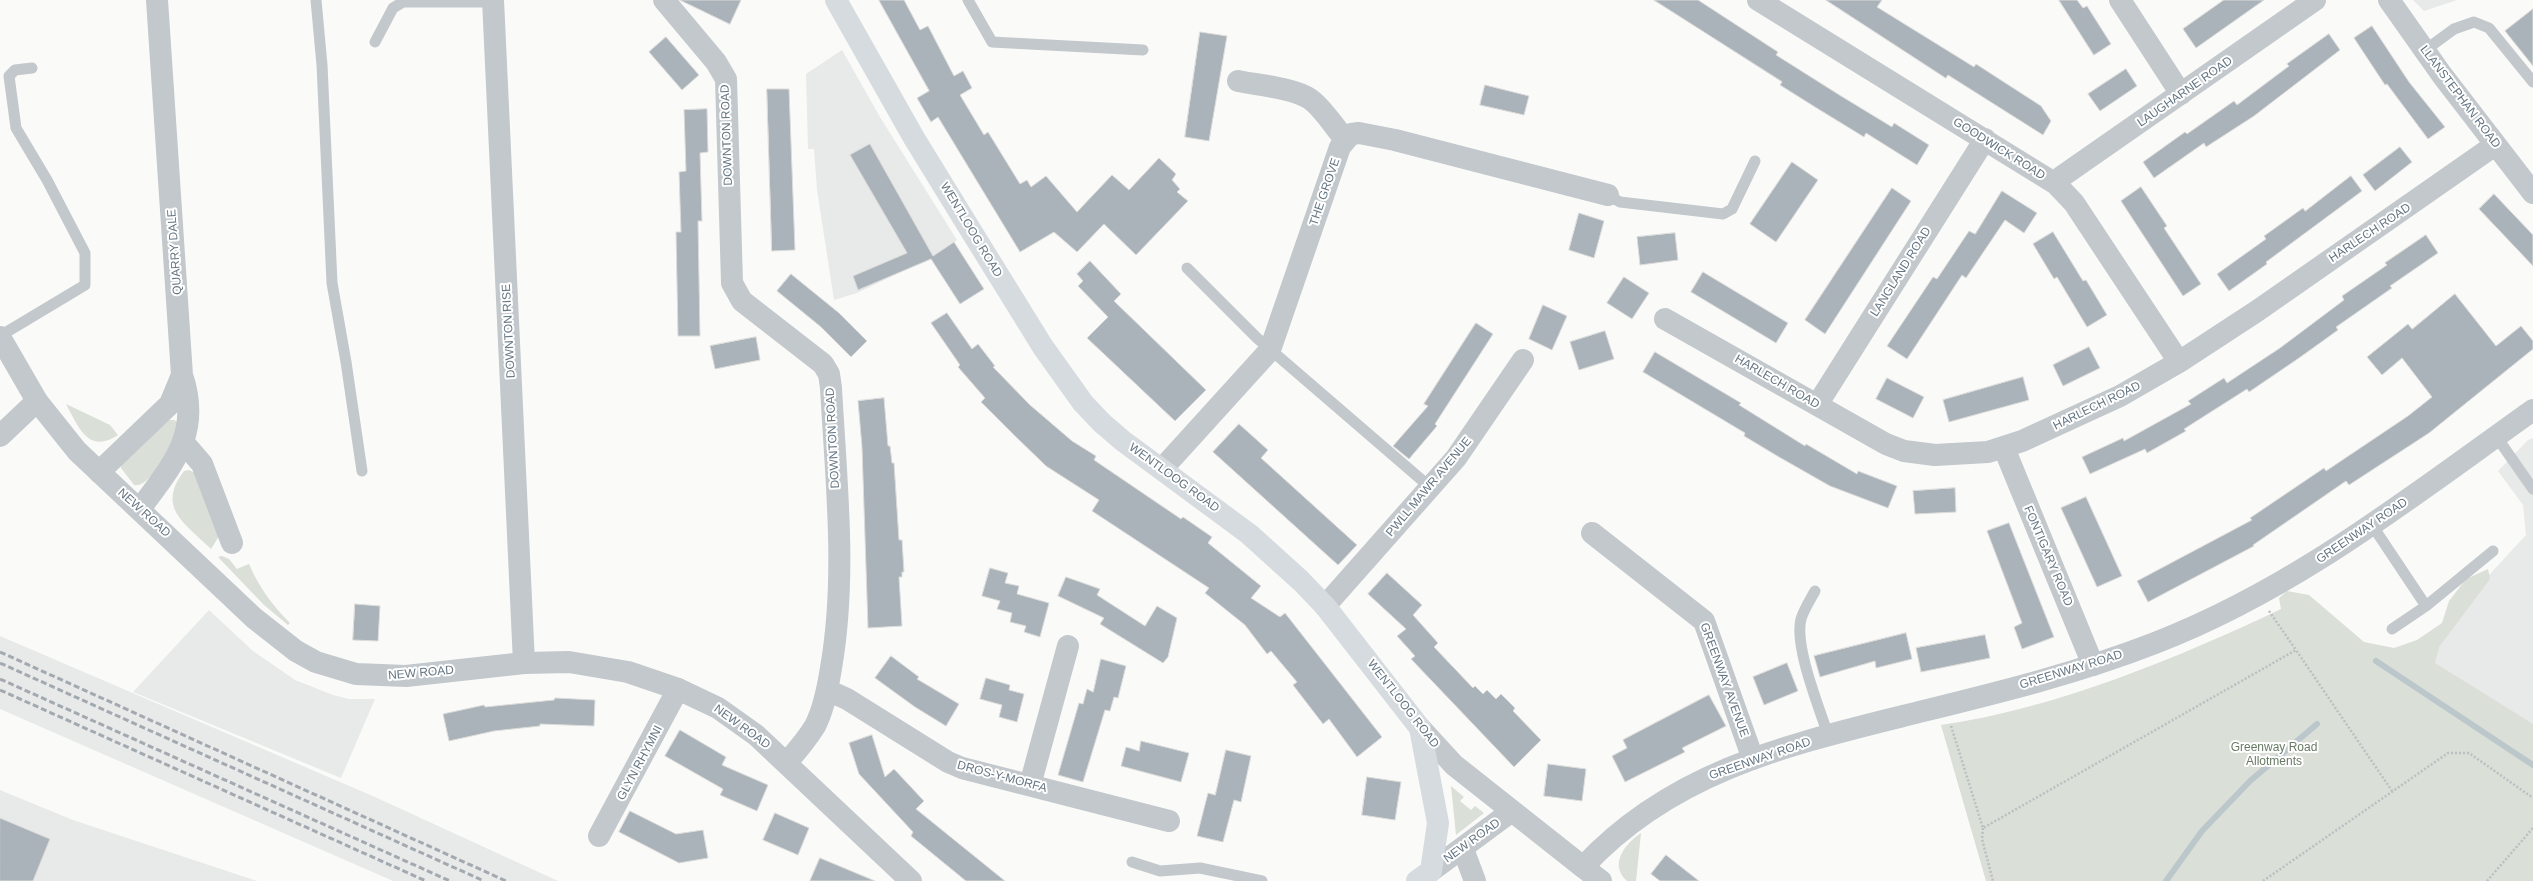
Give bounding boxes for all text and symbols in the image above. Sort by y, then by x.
street label: LLANSTEPHAN ROAD [2417,43,2503,151]
street label: LAUGHARNE ROAD [2135,54,2235,130]
street label: DOWNTON ROAD [718,84,736,186]
street label: GOODWICK ROAD [1950,115,2048,183]
street label: THE GROVE [1307,156,1343,228]
street label: WENTLOOG ROAD [937,180,1005,280]
street label: HARLECH ROAD [2326,200,2414,266]
street label: QUARRY DALE [165,209,185,295]
street label: LANGLAND ROAD [1868,225,1934,319]
street label: DOWNTON RISE [499,283,519,379]
street label: HARLECH ROAD [1732,352,1822,412]
street label: HARLECH ROAD [2051,379,2143,433]
street label: DOWNTON ROAD [823,387,843,489]
street label: PWLL MAWR AVENUE [1383,434,1475,540]
street label: WENTLOOG ROAD [1126,440,1222,516]
street label: NEW ROAD [115,486,173,540]
street label: GREENWAY ROAD [2314,495,2410,567]
street label: FONTIGARY ROAD [2020,504,2076,608]
street label: GREENWAY AVENUE [1697,621,1751,739]
street label: GREENWAY ROAD [2018,648,2124,692]
street label: WENTLOOG ROAD [1364,657,1442,751]
street label: NEW ROAD [387,663,455,683]
street label: NEW ROAD [711,702,773,752]
street label: GLYN RHYMNI [614,723,666,803]
street label: GREENWAY ROAD [1707,735,1813,783]
park label: Greenway Road Allotments [2231,741,2317,769]
street label: DROS-Y-MORFA [956,758,1048,796]
street label: NEW ROAD [1441,816,1503,866]

